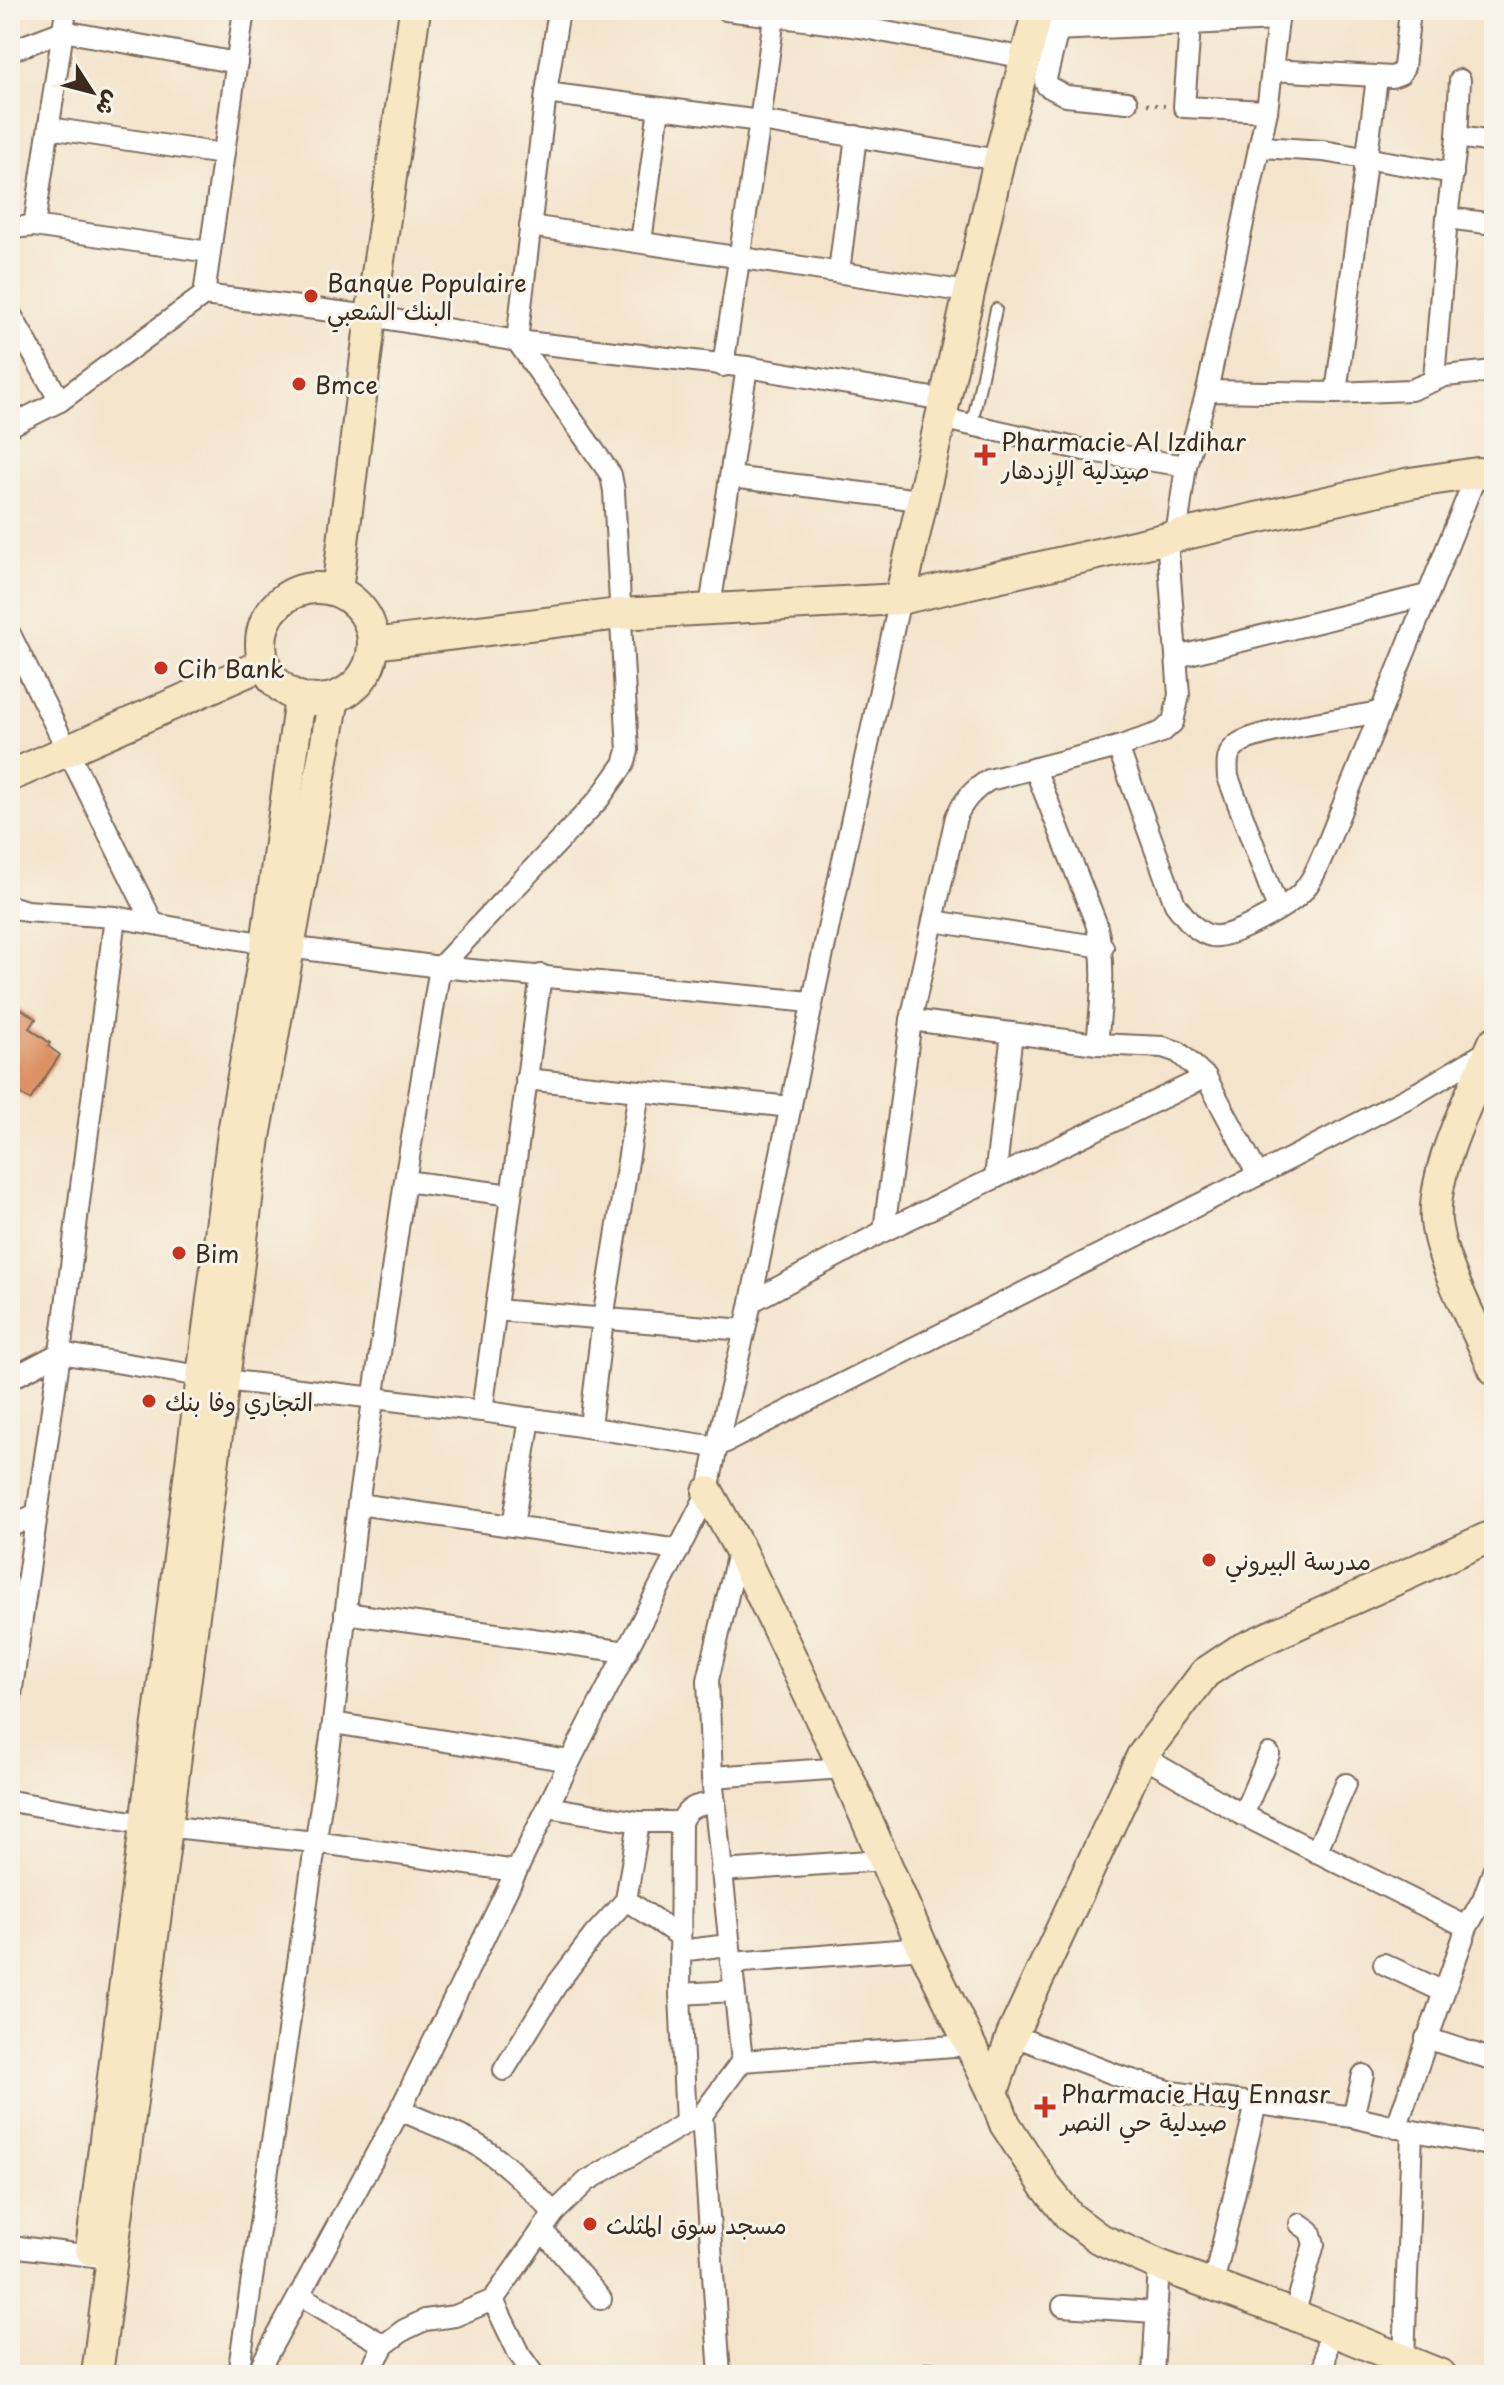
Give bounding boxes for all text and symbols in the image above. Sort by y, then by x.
north arrow [52,52,132,132]
text: ش [89,85,130,124]
place label: Banque Populaire البنك الشعبي [327,264,527,333]
marker: Banque Populaire البنك الشعبي [302,287,320,305]
place label: Bmce [315,366,378,402]
marker: Bmce [290,375,308,393]
place label: Pharmacie Al Izdihar صيدلية الإزدهار [1000,423,1247,487]
marker: Pharmacie Al Izdihar صيدلية الإزدهار [976,446,994,464]
place label: Cih Bank [177,650,285,686]
marker: Cih Bank [152,659,170,677]
place label: Bim [195,1235,239,1271]
marker: Bim [170,1244,188,1262]
place label: التجاري وفا بنك [165,1383,313,1420]
marker: التجاري وفا بنك [140,1392,158,1410]
place label: مدرسة البيروني [1225,1542,1371,1583]
marker: مدرسة البيروني [1200,1551,1218,1569]
place label: Pharmacie Hay Ennasr صيدلية حي النصر [1059,2075,1331,2144]
marker: Pharmacie Hay Ennasr صيدلية حي النصر [1036,2098,1054,2116]
place label: مسجد سوق المثلث [606,2206,787,2242]
marker: مسجد سوق المثلث [581,2215,599,2233]

